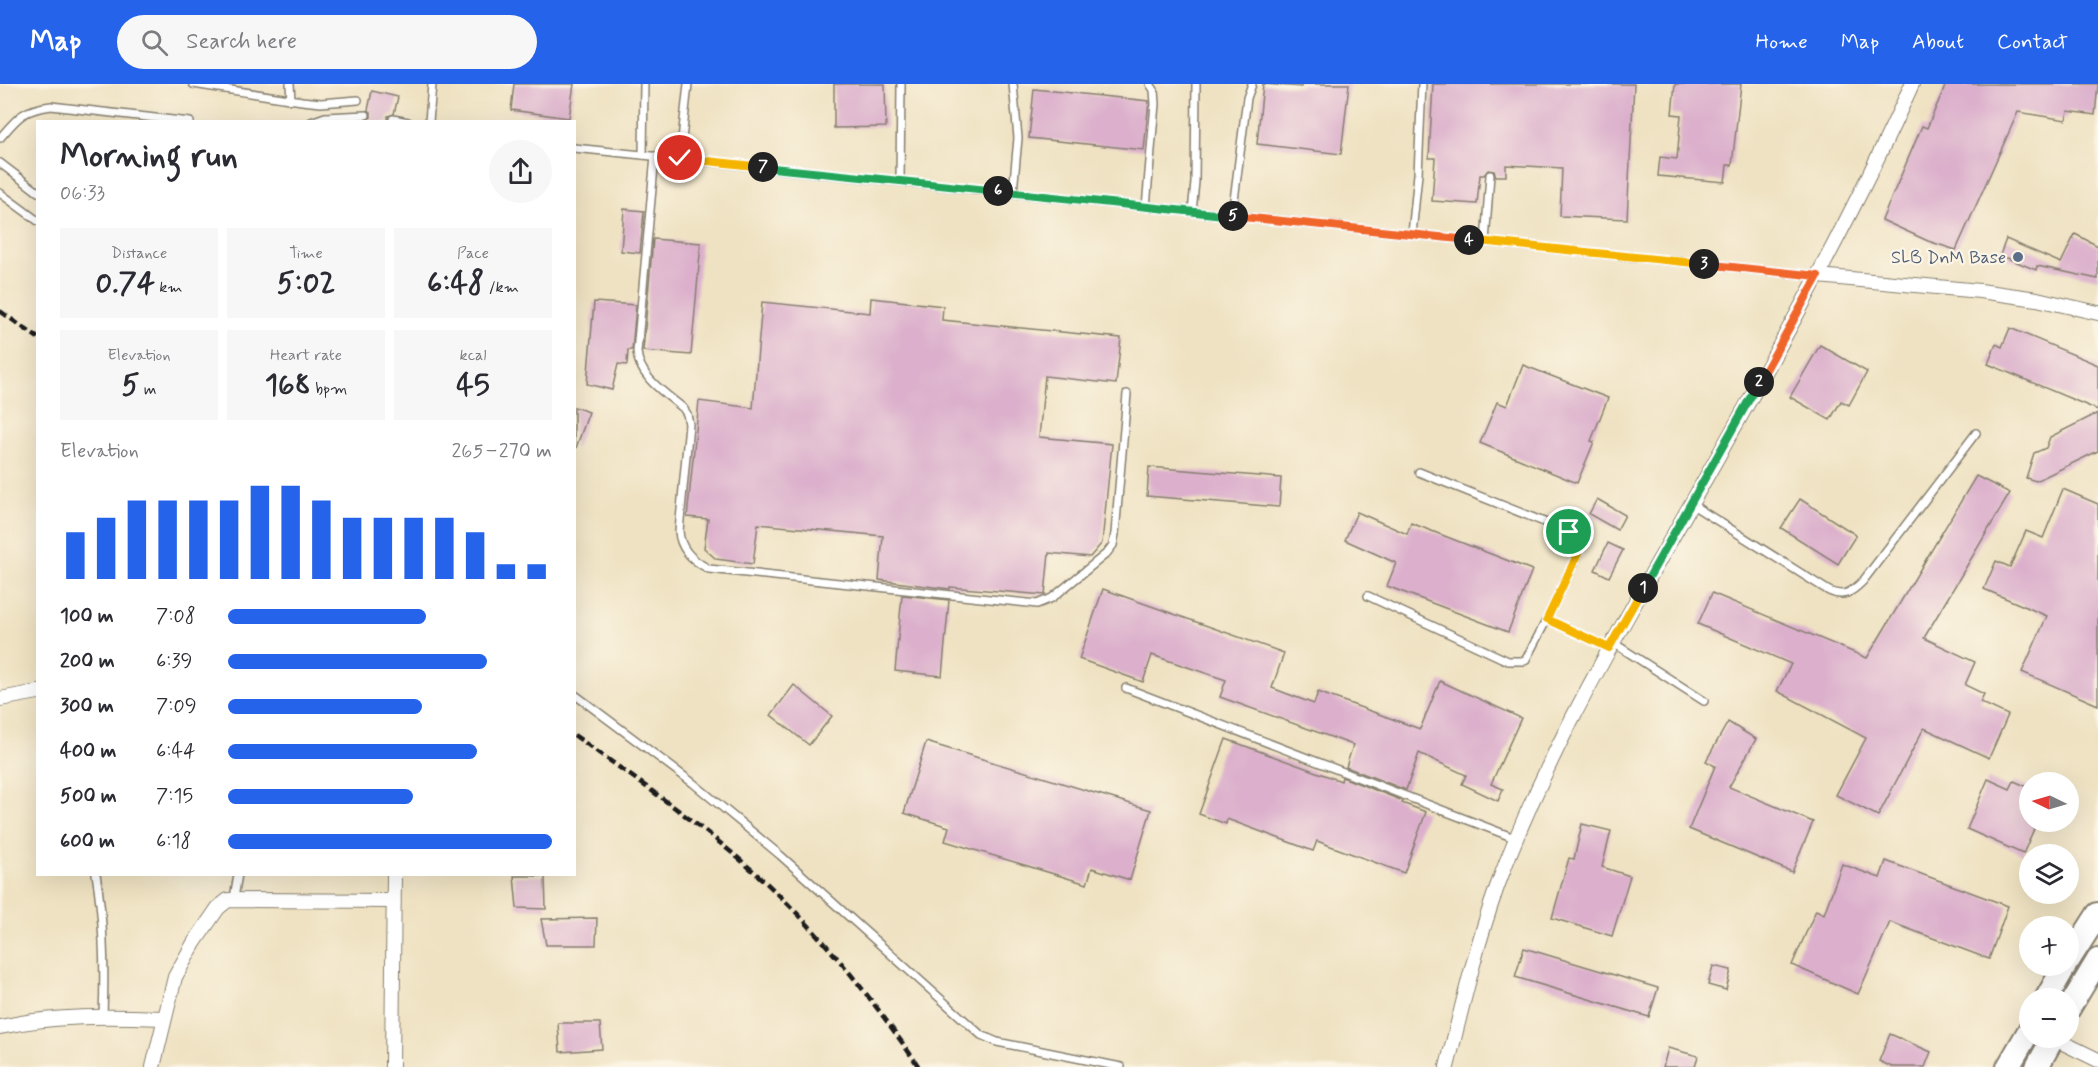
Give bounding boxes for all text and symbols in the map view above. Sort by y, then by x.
search box [117,15,537,69]
text: Map [30,24,81,61]
icon: search [138,26,171,59]
text: Search here [186,28,297,56]
text: Home [1756,28,1808,56]
text: Map [1841,28,1879,56]
text: About [1912,28,1964,56]
text: Contact [1997,28,2068,56]
pin [654,132,705,183]
text: Morning run [60,135,238,179]
button: share [489,140,552,203]
icon: check [663,141,696,174]
pin: 7 [748,152,778,182]
text: 7 [758,156,768,177]
pin: 6 [983,176,1013,206]
text: 06:33 [60,180,105,207]
text: 6 [994,180,1002,201]
pin: 5 [1218,201,1248,231]
text: 5 [1228,205,1238,226]
pin: 4 [1454,225,1484,255]
text: 4 [1464,229,1474,250]
text: Distance [111,243,167,264]
text: Time [289,243,323,264]
text: Pace [457,243,489,264]
place label: SLB DnM Base [1891,246,2006,270]
pin: 3 [1689,249,1719,279]
marker: SLB DnM Base [2011,250,2025,264]
text: 3 [1700,253,1708,274]
text: 0.74 [95,264,155,303]
text: 5:02 [277,264,335,303]
text: 6:48 [427,264,484,303]
text: km [155,277,183,298]
text: /km [484,277,519,298]
text: Elevation [108,345,171,366]
text: Heart rate [270,345,342,366]
text: kcal [460,345,486,366]
text: 5 [121,366,139,405]
text: 168 [265,366,311,405]
text: 45 [456,366,490,405]
pin: 2 [1744,367,1774,397]
text: 2 [1755,371,1763,392]
text: m [139,379,157,400]
text: bpm [311,379,347,400]
text: Elevation [60,438,139,465]
text: 265–270 m [451,438,552,465]
pin [1543,506,1594,557]
icon: arrive [1552,515,1585,548]
pin: 1 [1628,573,1658,603]
text: 1 [1639,577,1647,598]
text: 100 m [60,603,114,630]
text: 7:08 [156,603,196,630]
text: 200 m [60,648,115,675]
text: 6:39 [156,648,193,675]
text: 300 m [60,693,114,720]
text: 7:09 [156,693,197,720]
text: 400 m [60,738,116,765]
text: 6:44 [156,738,195,765]
north arrow [2019,772,2079,832]
map controls [2019,772,2079,1048]
text: 500 m [60,783,117,810]
text: 7:15 [156,783,193,810]
text: 600 m [60,828,115,855]
text: 6:18 [156,828,191,855]
button: layers [2019,844,2079,904]
button: + [2019,916,2079,976]
button: − [2019,988,2079,1048]

